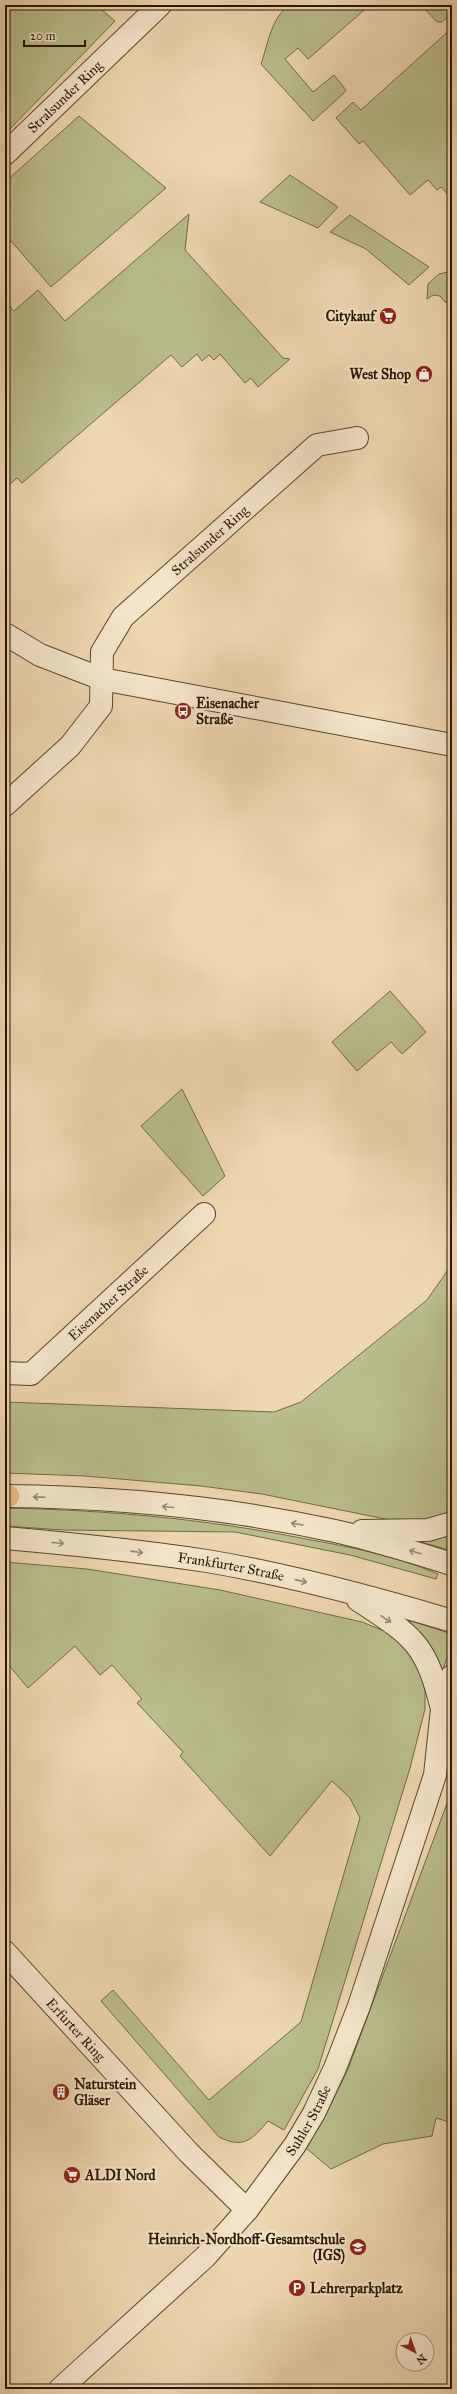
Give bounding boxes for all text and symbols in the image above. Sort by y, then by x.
scale bar [24,22,85,48]
text: 20 m [30,29,56,43]
street label: Stralsunder Ring [24,56,106,136]
supermarket icon: Citykauf [378,306,398,326]
place label: Citykauf [326,308,377,326]
shop icon: West Shop [414,364,434,384]
place label: West Shop [349,366,411,384]
street label: Stralsunder Ring [168,501,252,579]
place label: Eisenacher Straße [196,695,260,728]
bus stop icon: Eisenacher Straße [173,701,193,721]
street label: Eisenacher Straße [64,1261,152,1344]
one-way arrow [33,1494,46,1501]
one-way arrow [162,1503,175,1511]
one-way arrow [291,1520,304,1528]
one-way arrow [51,1539,64,1547]
one-way arrow [131,1548,144,1556]
street label: Frankfurter Straße [177,1548,286,1585]
one-way arrow [408,1548,421,1555]
one-way arrow [294,1577,307,1585]
one-way arrow [380,1615,391,1623]
street label: Erfurter Ring [43,1994,109,2065]
place label: Naturstein Gläser [74,2076,137,2109]
building icon: Naturstein Gläser [51,2082,71,2102]
street label: Suhler Straße [282,2082,334,2159]
supermarket icon: ALDI Nord [62,2165,82,2185]
place label: ALDI Nord [84,2167,157,2184]
place label: Heinrich-Nordhoff-Gesamtschule (IGS) [148,2231,345,2265]
school or university icon: Heinrich-Nordhoff-Gesamtschule (IGS) [348,2237,368,2257]
parking icon: Lehrerparkplatz [287,2278,307,2298]
place label: Lehrerparkplatz [310,2280,403,2298]
north arrow [395,2332,435,2372]
text: N [413,2351,429,2368]

